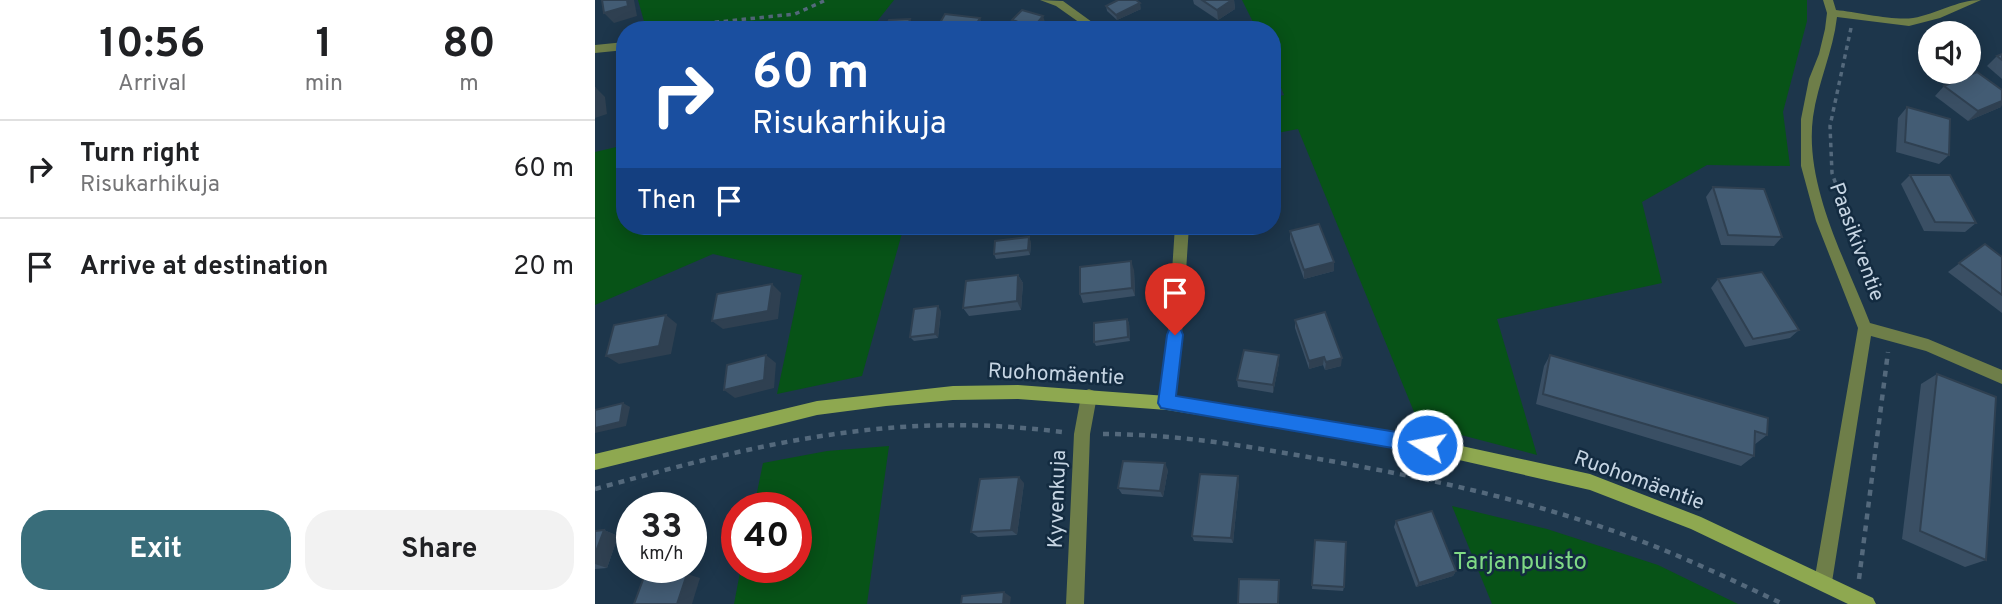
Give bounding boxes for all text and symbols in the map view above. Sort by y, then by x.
text: 10:56 [99,19,205,72]
text: 1 [315,19,332,72]
text: 80 [442,19,496,72]
map controls [1918,21,1981,84]
button: sound [1918,21,1981,84]
text: 60 m [752,44,870,106]
icon: right [637,49,728,140]
text: Arrival [118,70,187,99]
text: min [305,70,343,99]
text: m [459,70,479,99]
text: Risukarhikuja [752,105,947,145]
text: Turn right [80,138,200,171]
icon: right [21,150,59,188]
text: 60 m [514,153,574,186]
text: Risukarhikuja [80,171,220,200]
street label: Paasikiventie [1822,179,1890,305]
icon: arrive [710,182,748,220]
text: Then [637,185,696,218]
icon: arrive [21,248,59,286]
text: Arrive at destination [80,251,328,284]
text: 20 m [513,251,574,284]
pin [1145,263,1205,335]
icon: arrive [1156,274,1194,312]
street label: Ruohomäentie [987,358,1125,392]
position arrow [1390,408,1464,482]
street label: Ruohomäentie [1570,445,1708,517]
street label: Kyvenkuja [1043,449,1073,549]
speed limit sign: 40 [721,492,812,583]
text: 33 [641,506,682,550]
button: Exit [21,510,291,590]
button: Share [305,510,574,590]
text: km/h [640,543,683,566]
park label: Tarjanpuisto [1453,548,1587,578]

